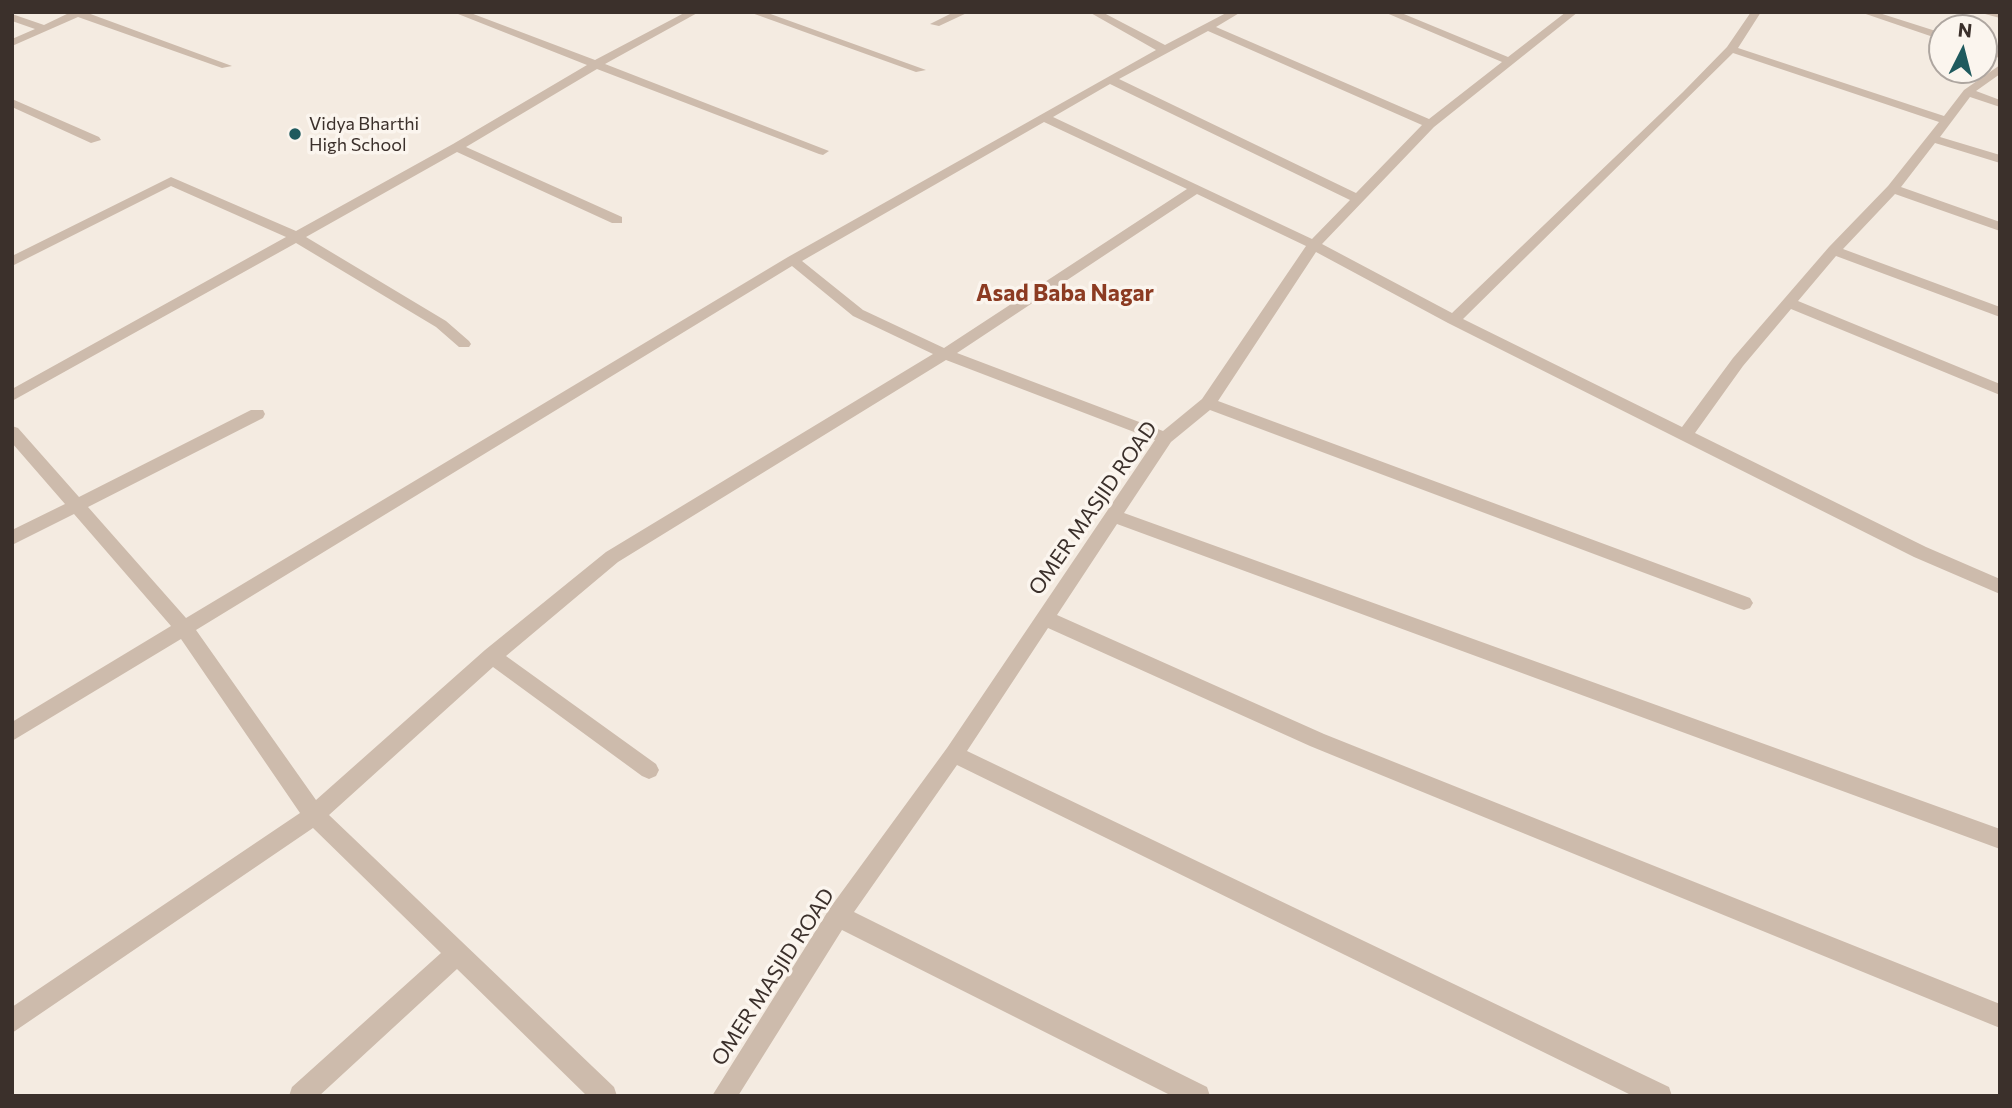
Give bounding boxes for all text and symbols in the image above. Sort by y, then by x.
north arrow [1928,14,1998,84]
text: N [1957,17,1973,42]
place label: Vidya Bharthi High School [309,113,419,156]
marker: Vidya Bharthi High School [287,126,303,142]
district label: Asad Baba Nagar [976,279,1154,307]
street label: OMER MASJID ROAD [1024,416,1162,600]
street label: OMER MASJID ROAD [706,884,840,1070]

